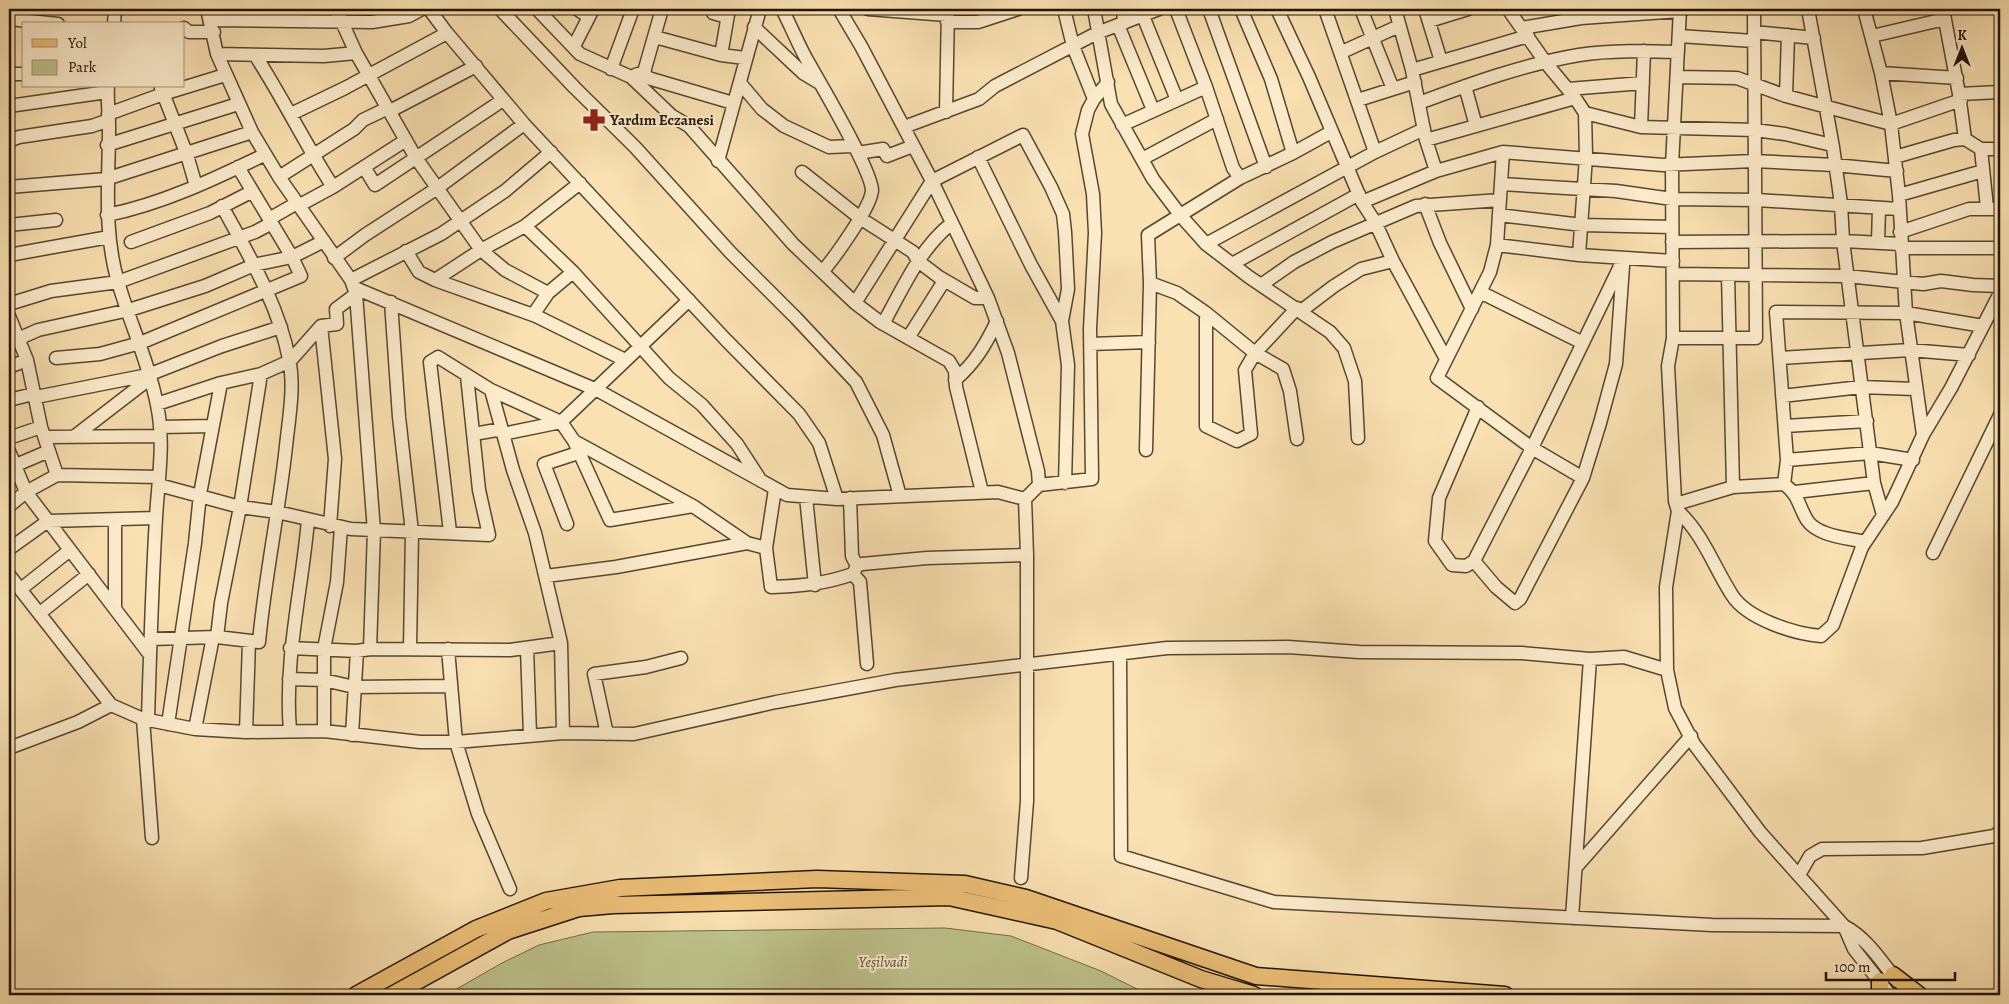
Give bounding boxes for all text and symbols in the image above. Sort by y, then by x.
legend [22,22,185,88]
north arrow [1936,22,1986,72]
text: K [1957,26,1967,45]
text: Yol [67,33,87,53]
text: Park [68,57,97,77]
pharmacy icon: Yardım Eczanesi [581,107,607,133]
place label: Yardım Eczanesi [609,110,715,130]
scale bar [1826,949,1955,981]
park label: Yeşilvadi [858,952,908,972]
text: 100 m [1834,957,1871,977]

